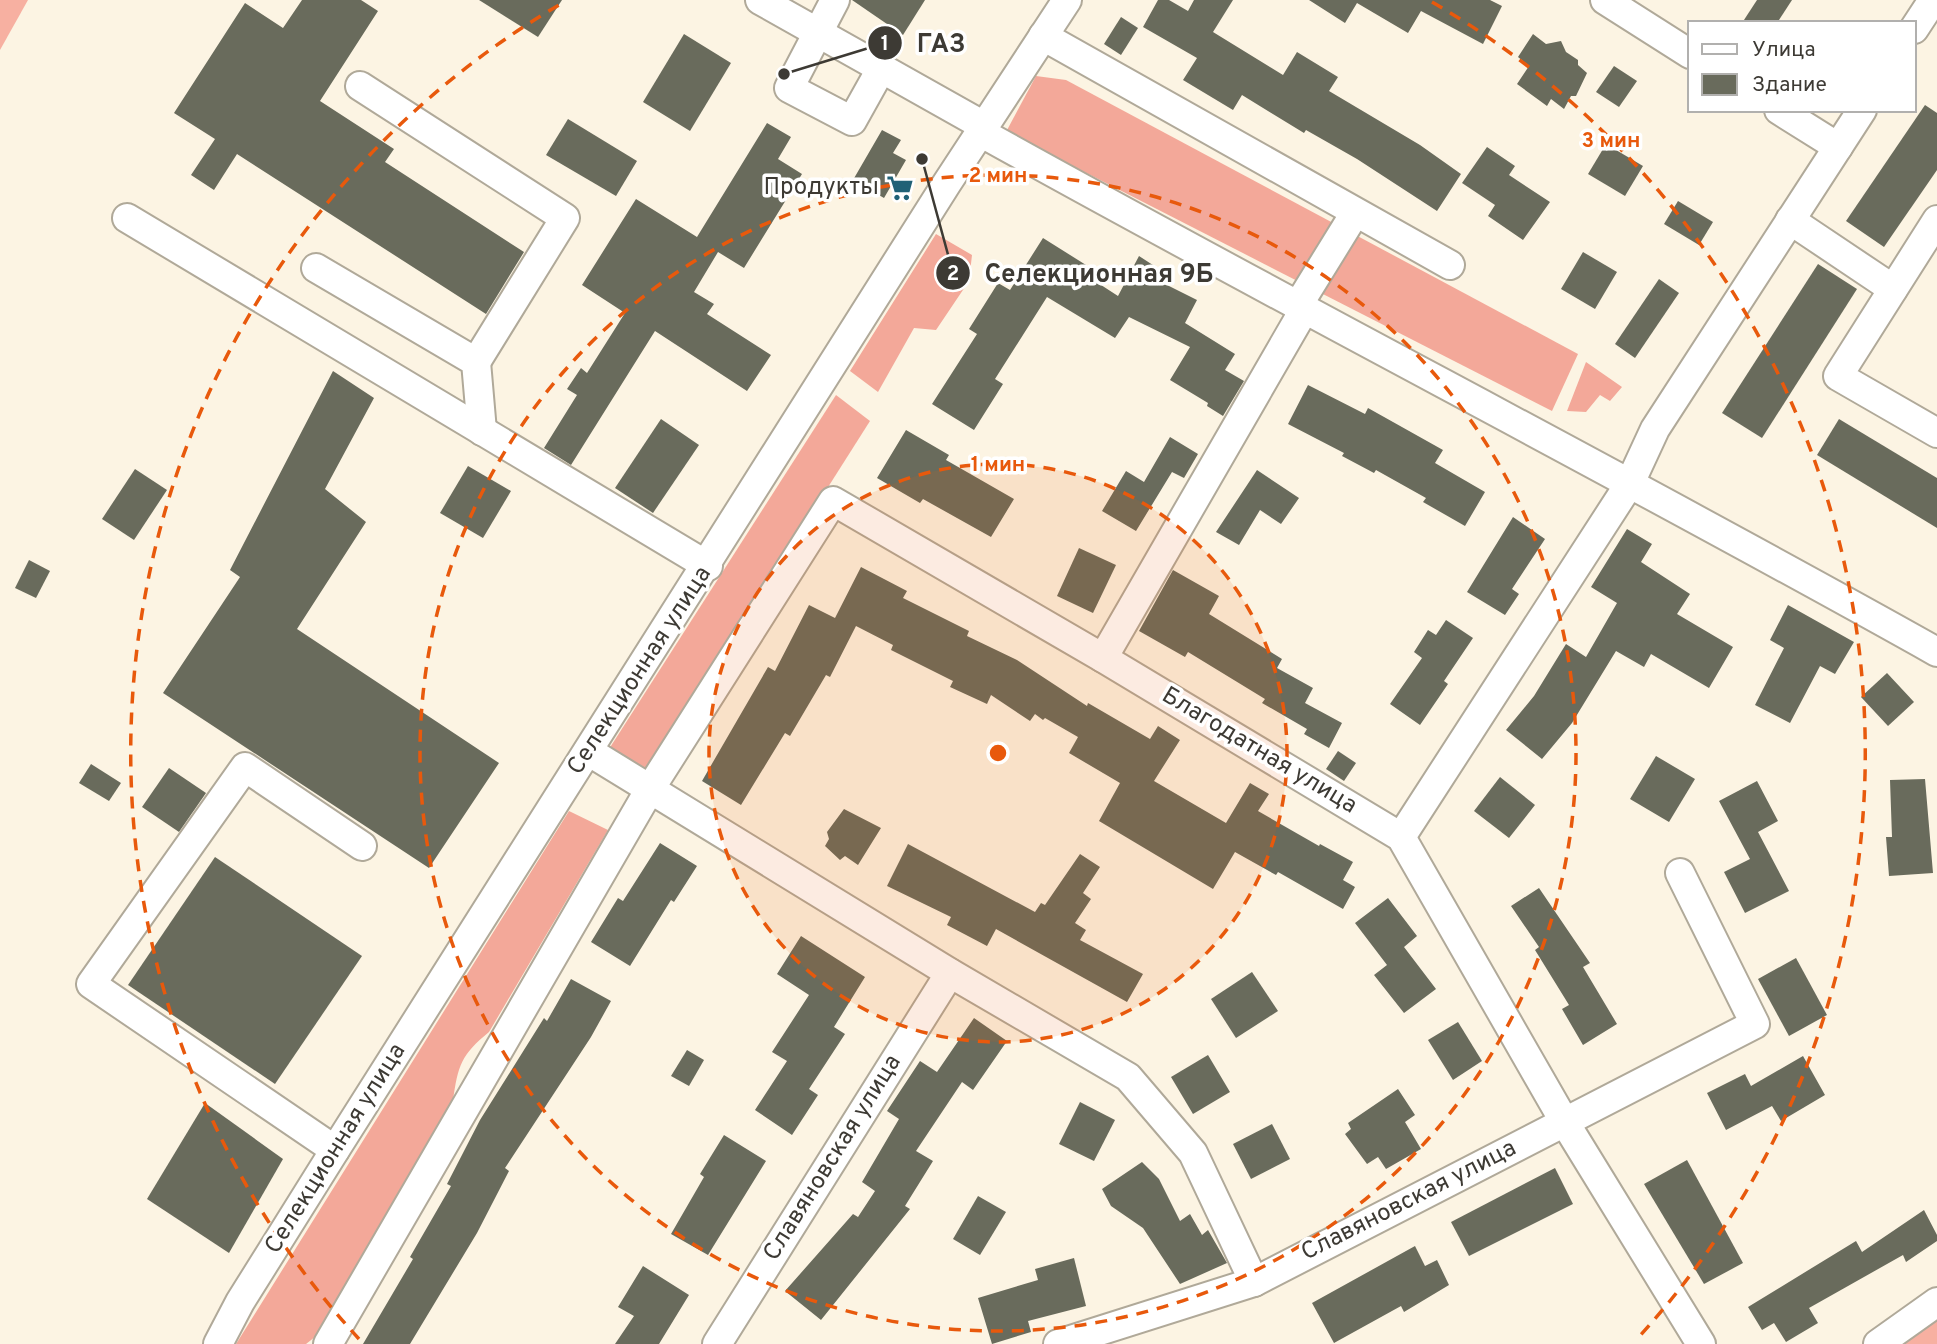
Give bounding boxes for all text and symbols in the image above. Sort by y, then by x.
callout: ГАЗ [867,19,979,66]
legend [1688,21,1916,112]
text: ГАЗ [917,29,965,62]
text: 1 [881,31,889,58]
text: Улица [1752,37,1816,64]
text: Здание [1752,72,1827,99]
text: 3 мин [1582,128,1640,155]
text: 2 мин [968,163,1028,190]
place label: Продукты [763,173,879,203]
supermarket icon: Продукты [885,173,915,203]
callout: Селекционная 9Б [936,249,1227,296]
text: Селекционная 9Б [985,259,1213,292]
text: 2 [947,261,959,288]
text: 1 мин [971,452,1025,479]
street label: Селекционная улица [561,561,719,781]
street label: Благодатная улица [1156,681,1362,821]
centre of rings [986,741,1010,765]
street label: Селекционная улица [259,1038,413,1260]
street label: Славяновская улица [757,1049,909,1267]
street label: Славяновская улица [1296,1134,1522,1268]

